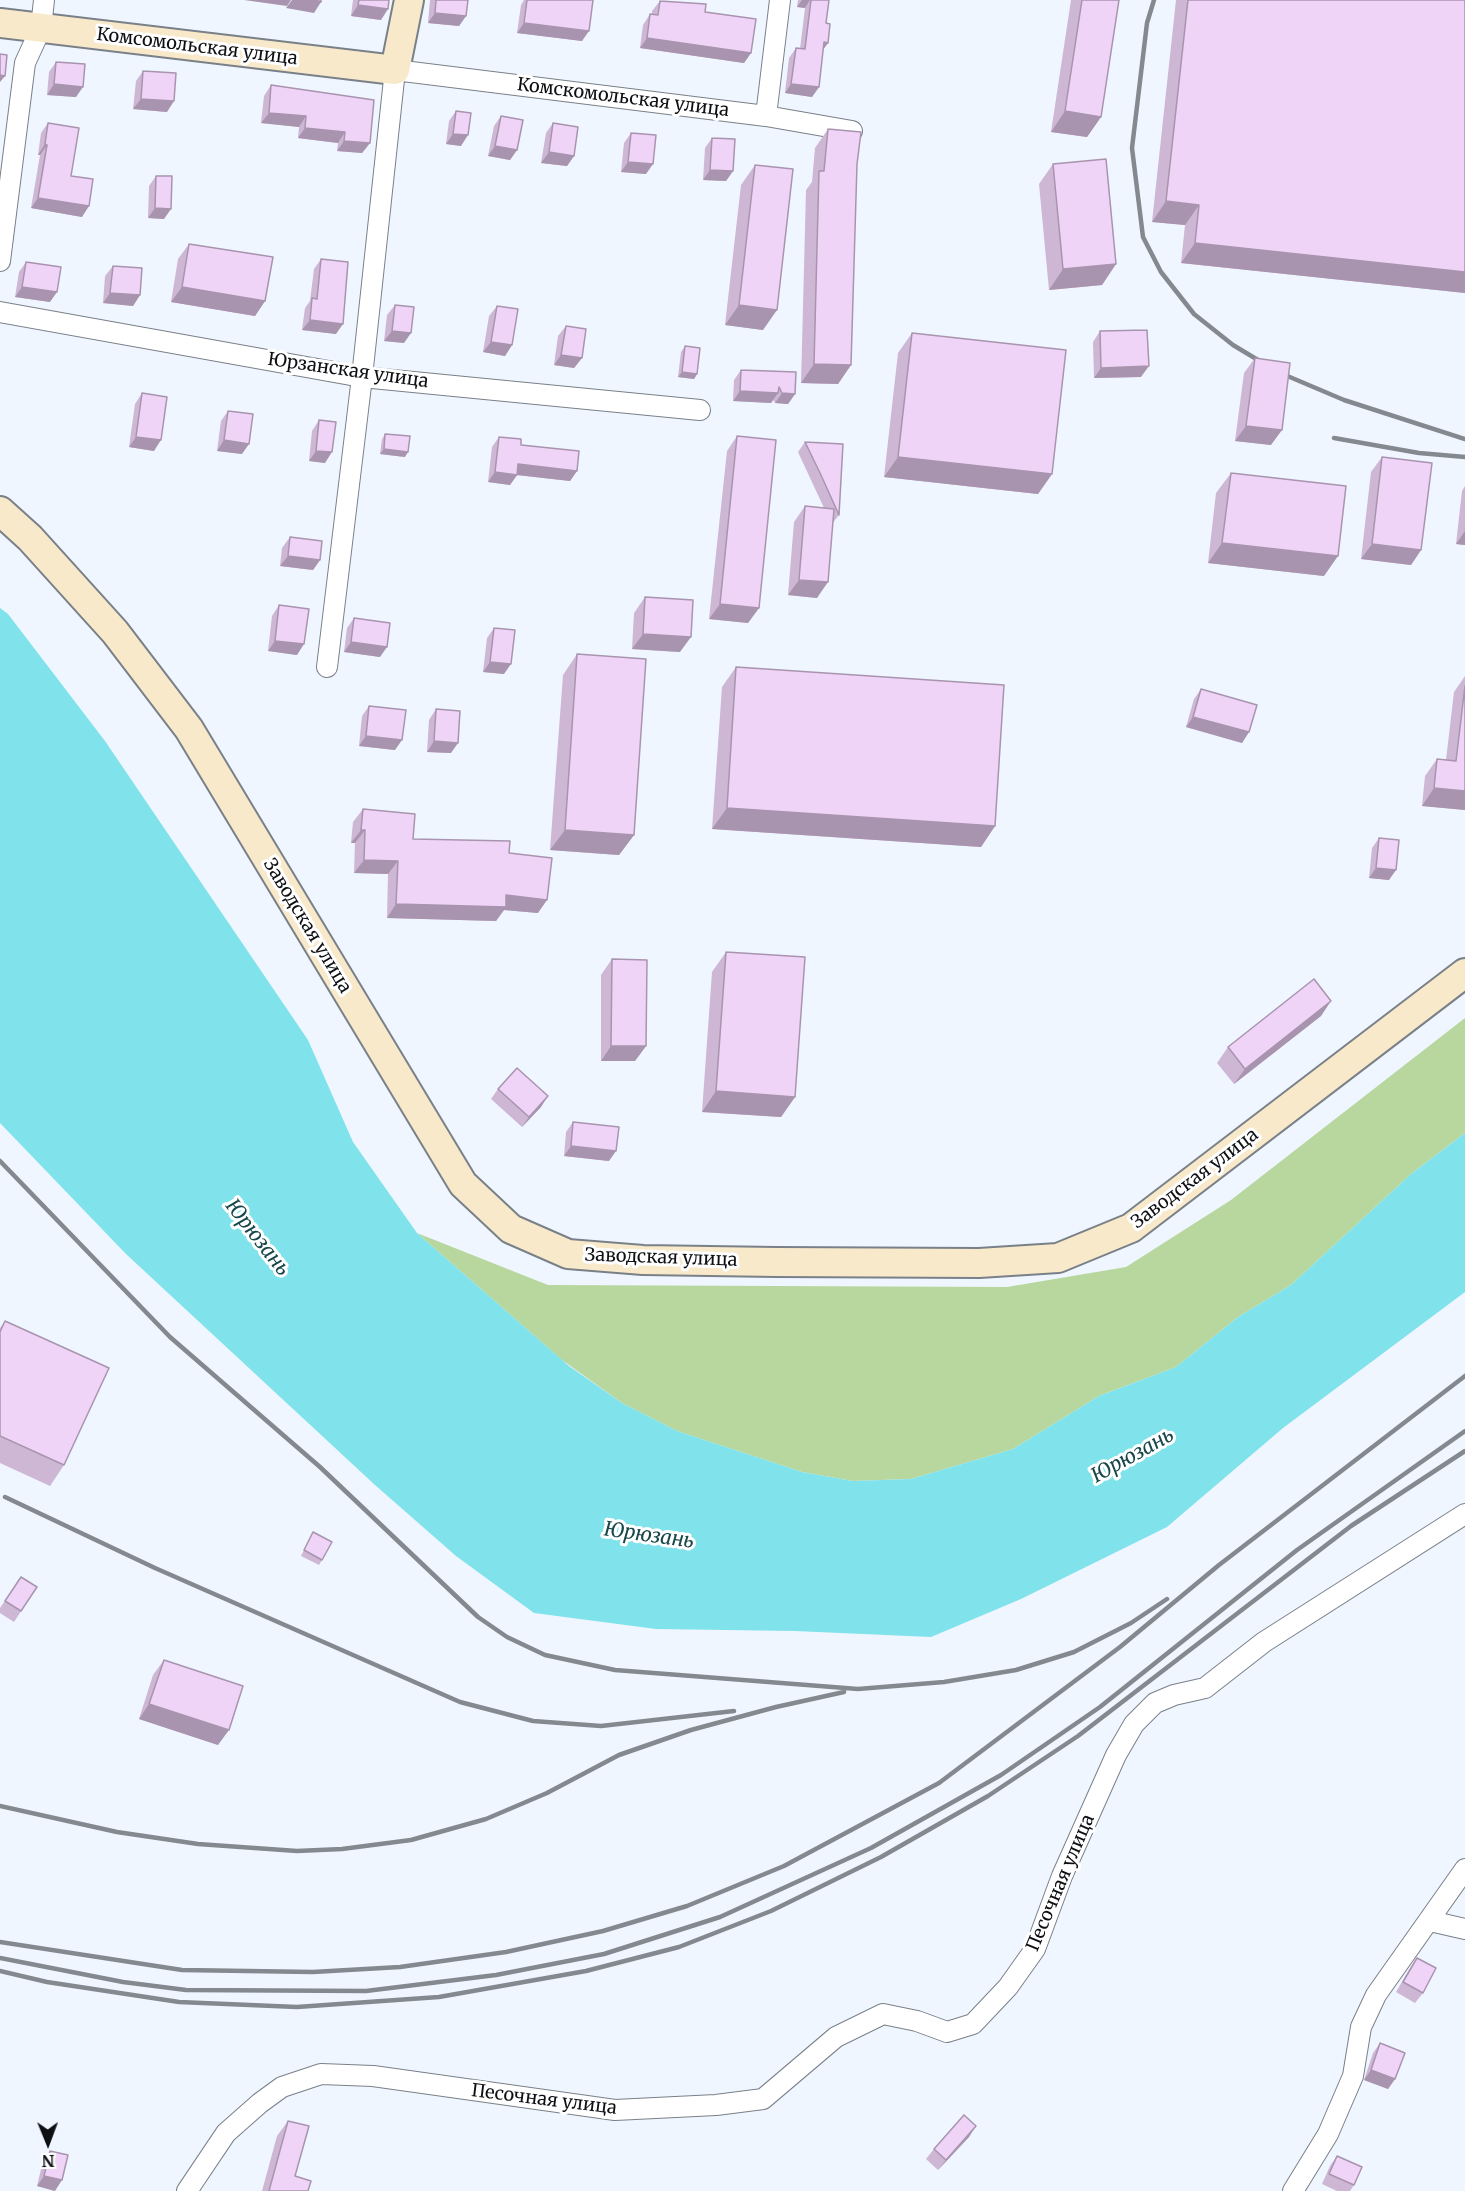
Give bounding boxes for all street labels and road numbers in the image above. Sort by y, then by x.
street label: Комсомольская улица [95,24,299,70]
street label: Комскомольская улица [516,74,730,122]
street label: Юрзанская улица [266,349,430,393]
street label: Заводская улица [258,855,356,997]
street label: Заводская улица [1127,1124,1263,1234]
street label: Заводская улица [584,1245,738,1271]
street label: Песочная улица [1022,1811,1100,1955]
street label: Песочная улица [470,2080,618,2120]

